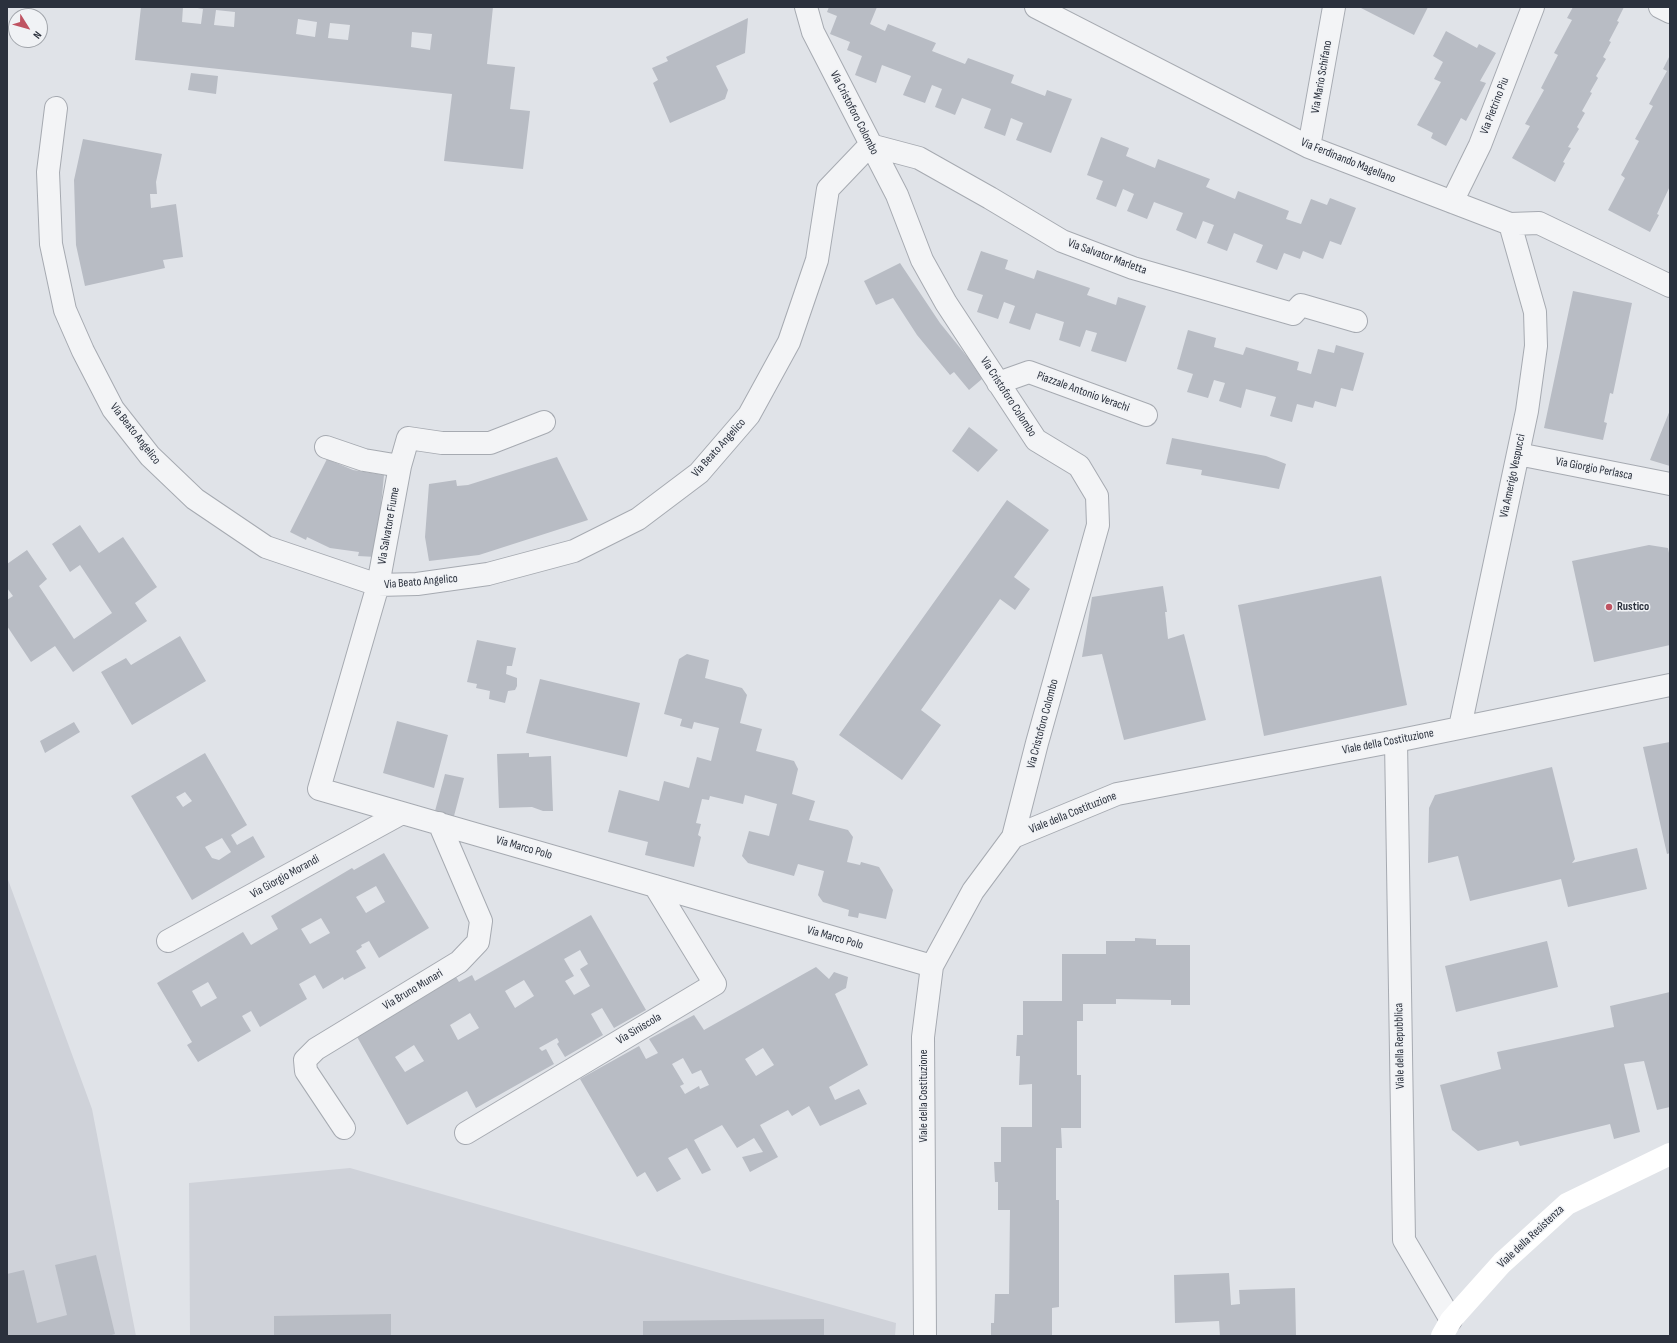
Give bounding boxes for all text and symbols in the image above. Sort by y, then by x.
north arrow [8,8,48,48]
text: N [30,29,44,41]
street label: Via Mario Schifano [1308,39,1336,115]
street label: Via Cristoforo Colombo [827,69,881,157]
street label: Via Pietrino Piu [1478,75,1512,137]
street label: Via Ferdinando Magellano [1298,135,1398,187]
street label: Via Salvator Marletta [1065,236,1149,278]
street label: Via Cristoforo Colombo [977,354,1039,440]
street label: Piazzale Antonio Verachi [1035,369,1131,415]
street label: Via Beato Angelico [107,400,163,468]
street label: Via Beato Angelico [689,416,749,480]
street label: Via Amerigo Vespucci [1497,433,1529,519]
street label: Via Giorgio Perlasca [1554,454,1634,484]
street label: Via Salvatore Fiume [375,486,403,566]
street label: Via Beato Angelico [384,572,458,592]
place label: Rustico [1617,600,1649,614]
marker: Rustico [1604,602,1614,612]
street label: Via Cristoforo Colombo [1024,678,1062,770]
street label: Viale della Costituzione [1341,726,1435,758]
street label: Viale della Costituzione [1027,789,1119,837]
street label: Via Marco Polo [494,833,554,863]
street label: Via Giorgio Morandi [248,852,322,902]
street label: Via Marco Polo [805,923,865,953]
street label: Via Bruno Munari [380,966,446,1014]
street label: Viale della Repubblica [1392,1003,1408,1089]
street label: Via Siniscola [614,1010,664,1048]
street label: Viale della Costituzione [917,1049,931,1143]
street label: Viale della Resistenza [1495,1203,1567,1271]

